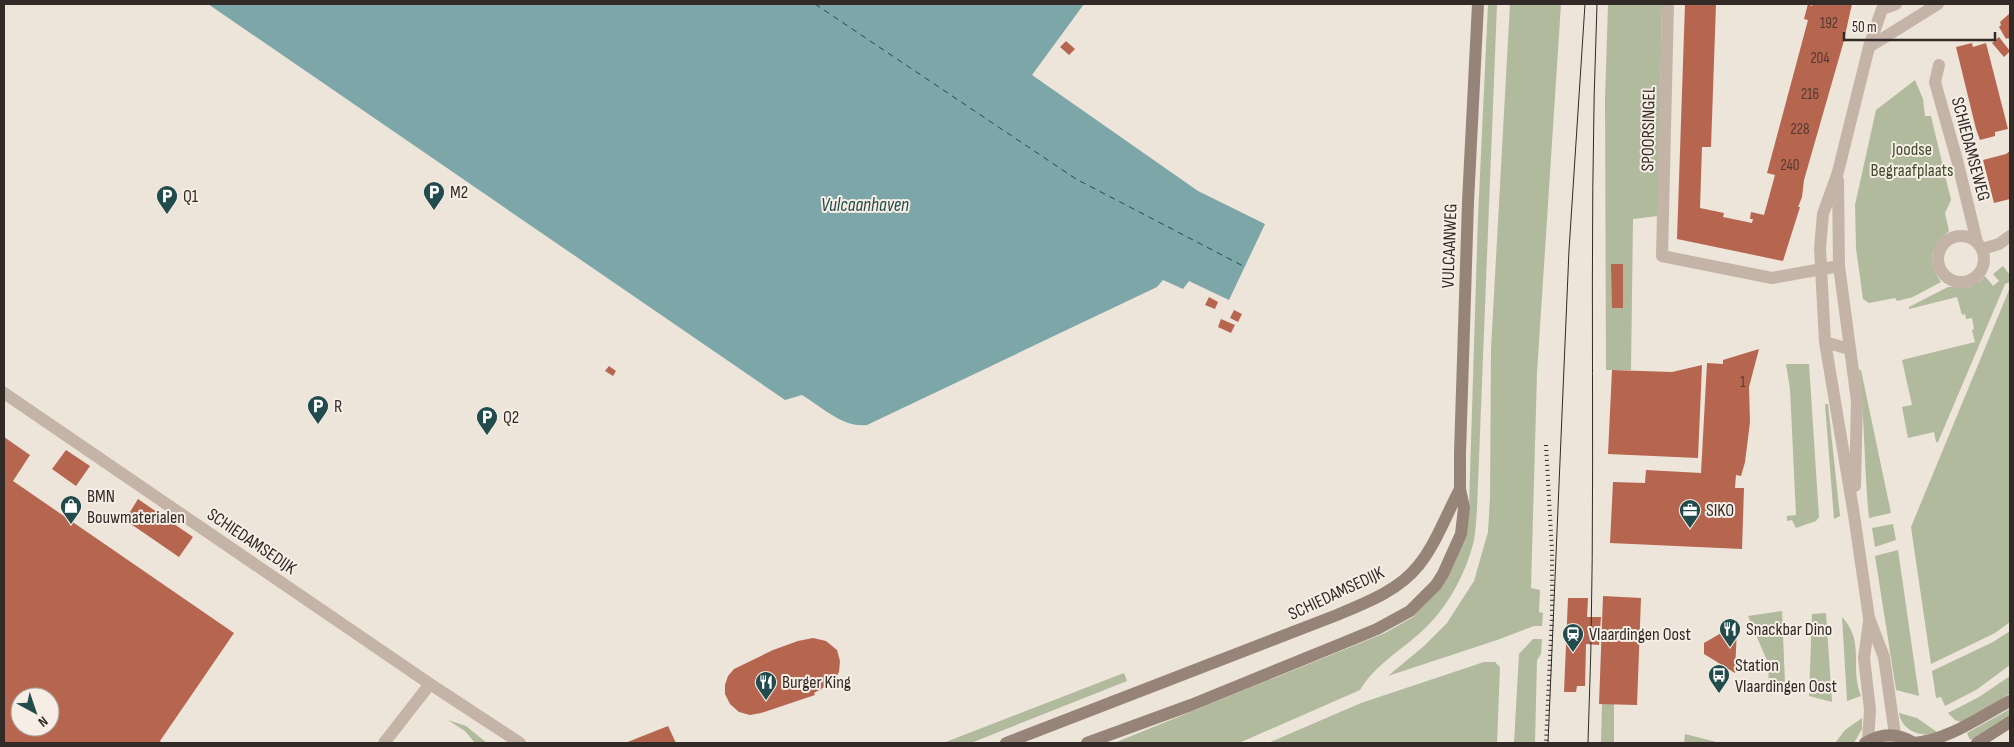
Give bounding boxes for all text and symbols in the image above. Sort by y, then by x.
scale bar [1844,10,1995,42]
house number: 192 [1820,14,1838,33]
text: 50 m [1852,18,1877,37]
house number: 204 [1810,49,1830,68]
house number: 216 [1801,85,1819,104]
street label: SPOORSINGEL [1637,86,1660,172]
street label: SCHIEDAMSEWEG [1947,95,1994,203]
house number: 228 [1791,120,1809,139]
park label: Joodse Begraafplaats [1871,139,1953,181]
house number: 240 [1780,156,1800,175]
parking icon: M2 [422,180,446,211]
place label: M2 [450,182,468,203]
parking icon: Q1 [155,184,179,215]
place label: Q1 [183,186,199,207]
water label: Vulcaanhaven [821,194,909,217]
street label: VULCAANWEG [1438,203,1461,289]
house number: 1 [1740,373,1746,392]
parking icon: R [306,394,330,425]
place label: R [334,396,342,417]
parking icon: Q2 [475,405,499,436]
place label: Q2 [503,407,519,428]
place label: BMN Bouwmaterialen [87,486,185,528]
shop icon: BMN Bouwmaterialen [59,494,83,525]
office icon: SIKO [1678,498,1702,529]
place label: SIKO [1706,500,1734,521]
street label: SCHIEDAMSEDIJK [203,504,301,579]
street label: SCHIEDAMSEDIJK [1285,562,1388,625]
restaurant icon: Snackbar Dino [1718,617,1742,648]
place label: Snackbar Dino [1746,619,1832,640]
station icon: Vlaardingen Oost [1561,622,1585,653]
place label: Vlaardingen Oost [1589,624,1691,645]
place label: Station Vlaardingen Oost [1735,655,1837,697]
bus stop icon: Station Vlaardingen Oost [1707,663,1731,694]
restaurant icon: Burger King [754,670,778,701]
place label: Burger King [782,672,851,693]
north arrow [10,687,60,737]
text: N [35,713,51,730]

